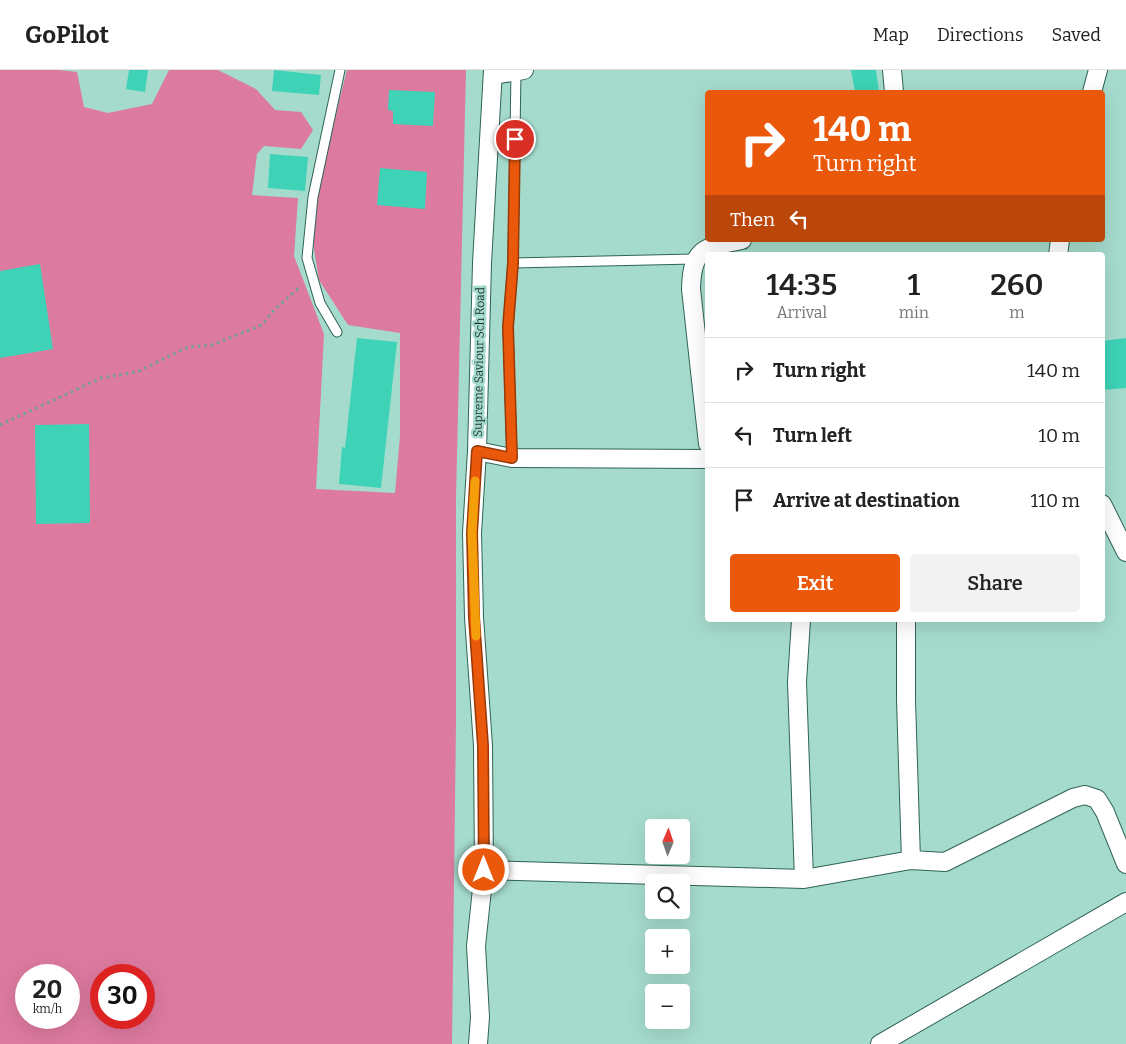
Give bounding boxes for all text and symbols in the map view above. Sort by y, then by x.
text: GoPilot [25,21,109,49]
text: Map [873,24,909,46]
text: Directions [937,24,1024,46]
text: Saved [1052,24,1101,46]
text: 140 m [813,108,911,150]
icon: right [730,110,795,175]
pin [494,118,536,160]
icon: arrive [501,125,529,153]
text: Turn right [813,150,916,177]
icon: left [785,205,813,233]
text: Then [730,208,775,231]
text: 14:35 [766,267,837,303]
text: 1 [907,267,920,303]
text: 260 [990,267,1044,303]
street label: Supreme Saviour Sch Road [471,287,487,437]
text: Arrival [776,303,827,322]
text: min [899,303,929,322]
text: m [1009,303,1025,322]
icon: right [730,356,758,384]
text: Turn right [773,359,866,382]
text: 140 m [1027,359,1080,382]
icon: left [730,421,758,449]
text: Turn left [773,424,852,447]
text: 10 m [1038,424,1080,447]
icon: arrive [730,486,758,514]
text: Arrive at destination [773,489,960,512]
text: 110 m [1030,489,1080,512]
button: Exit [730,554,900,612]
button: Share [910,554,1080,612]
north arrow [645,819,690,864]
map controls [645,819,690,1029]
position arrow [457,843,509,895]
button: search [645,874,690,919]
button: + [645,929,690,974]
speed limit sign: 30 [90,964,155,1029]
text: 20 [33,975,62,1005]
button: − [645,984,690,1029]
text: km/h [33,1002,62,1016]

